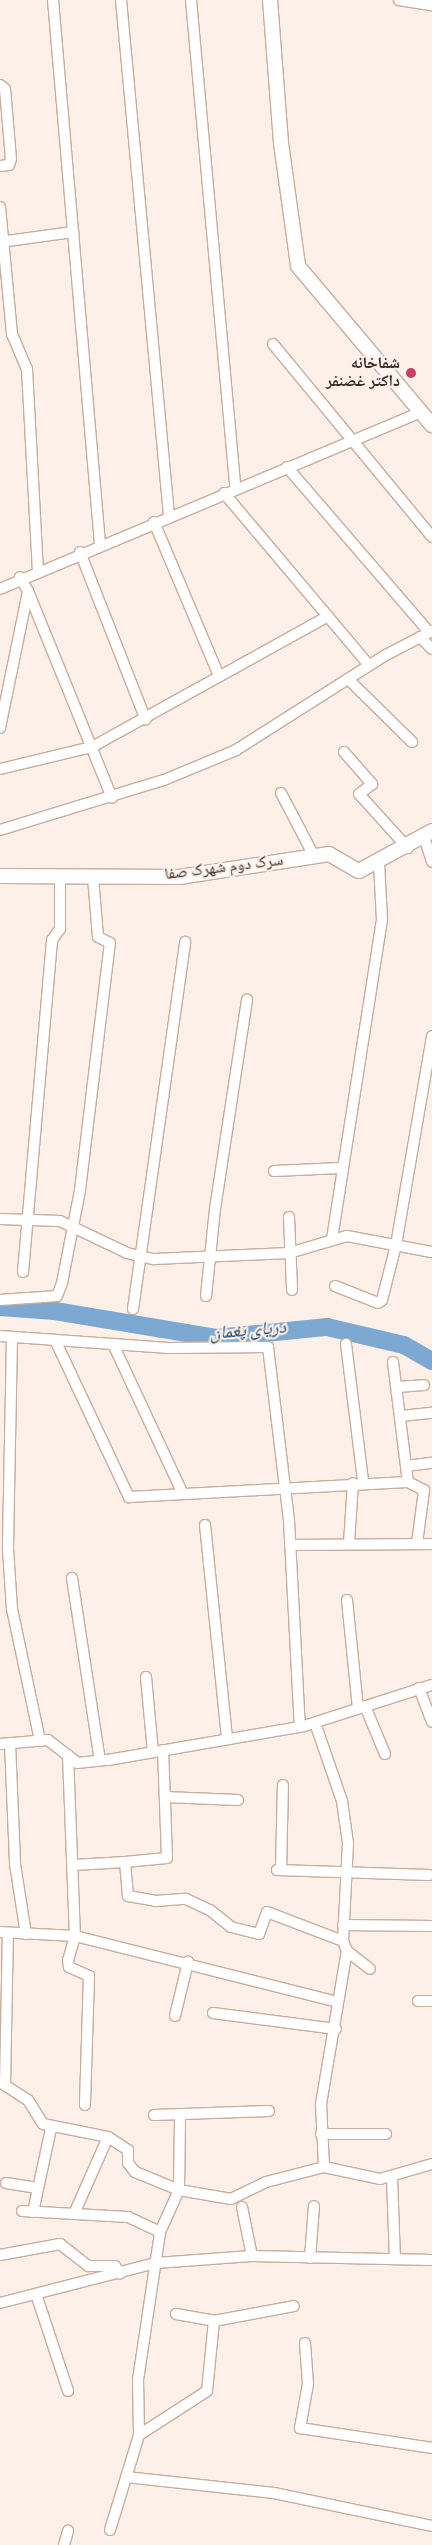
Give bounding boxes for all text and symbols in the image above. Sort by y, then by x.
place label: شفاخانه داکتر غضنفر [326,354,400,392]
marker: شفاخانه داکتر غضنفر [404,366,418,380]
street label: سرک دوم شهرک صفا [164,851,284,885]
water label: دریای پغمان [209,1318,287,1346]

